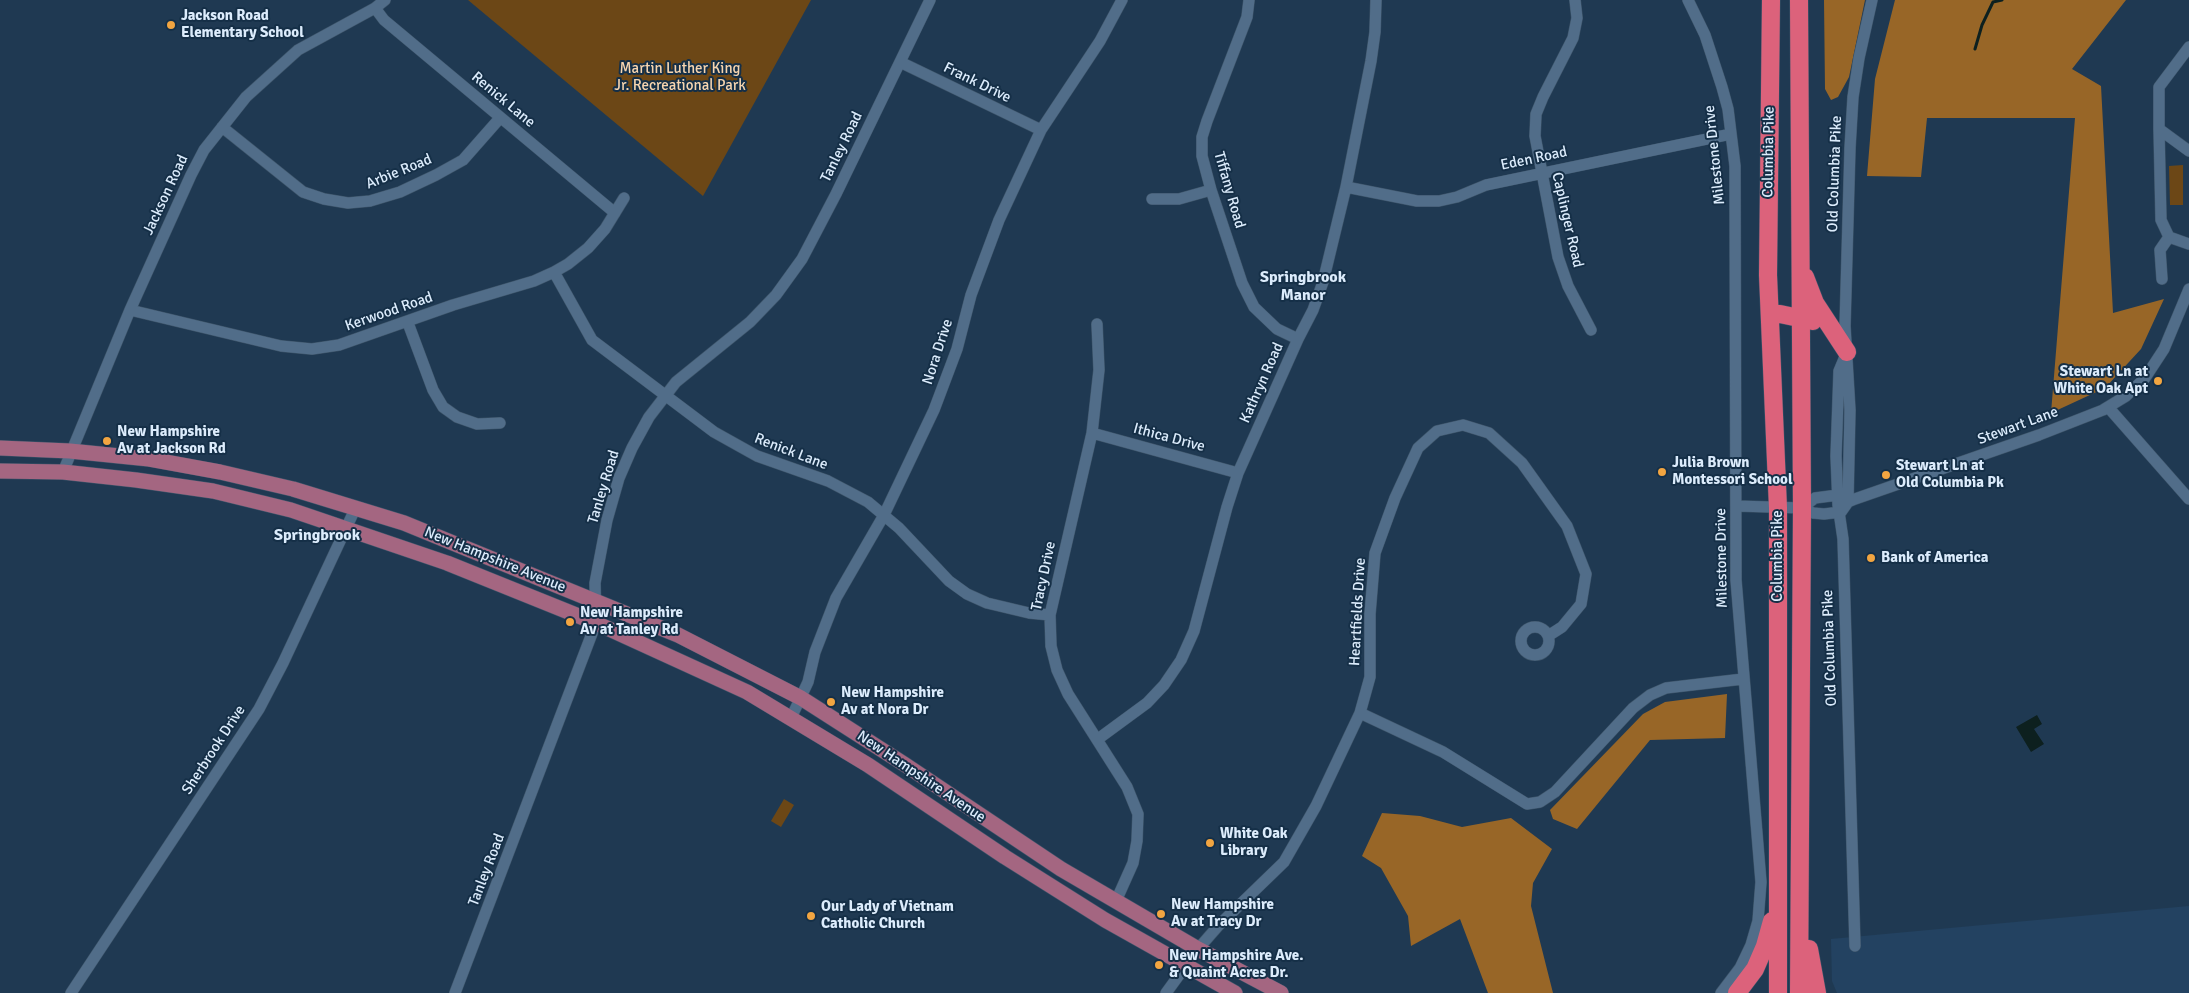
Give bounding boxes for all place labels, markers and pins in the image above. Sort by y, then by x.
place label: Jackson Road Elementary School [181,7,304,42]
marker: Jackson Road Elementary School [165,19,177,31]
place label: Stewart Ln at White Oak Apt [2054,363,2148,398]
marker: Stewart Ln at White Oak Apt [2152,375,2164,387]
place label: New Hampshire Av at Jackson Rd [117,423,226,458]
marker: New Hampshire Av at Jackson Rd [101,435,113,447]
place label: Julia Brown Montessori School [1672,454,1793,489]
place label: Stewart Ln at Old Columbia Pk [1896,457,2004,492]
marker: Julia Brown Montessori School [1656,466,1668,478]
marker: Stewart Ln at Old Columbia Pk [1880,469,1892,481]
place label: Bank of America [1881,549,1988,567]
marker: Bank of America [1865,552,1877,564]
place label: New Hampshire Av at Tanley Rd [580,604,683,639]
marker: New Hampshire Av at Tanley Rd [564,616,576,628]
place label: New Hampshire Av at Nora Dr [841,684,944,719]
marker: New Hampshire Av at Nora Dr [825,696,837,708]
place label: White Oak Library [1220,825,1288,860]
marker: White Oak Library [1204,837,1216,849]
place label: New Hampshire Av at Tracy Dr [1171,896,1274,931]
place label: Our Lady of Vietnam Catholic Church [821,898,954,933]
marker: New Hampshire Av at Tracy Dr [1155,908,1167,920]
marker: Our Lady of Vietnam Catholic Church [805,910,817,922]
place label: New Hampshire Ave. & Quaint Acres Dr. [1169,947,1303,982]
marker: New Hampshire Ave. & Quaint Acres Dr. [1153,959,1165,971]

